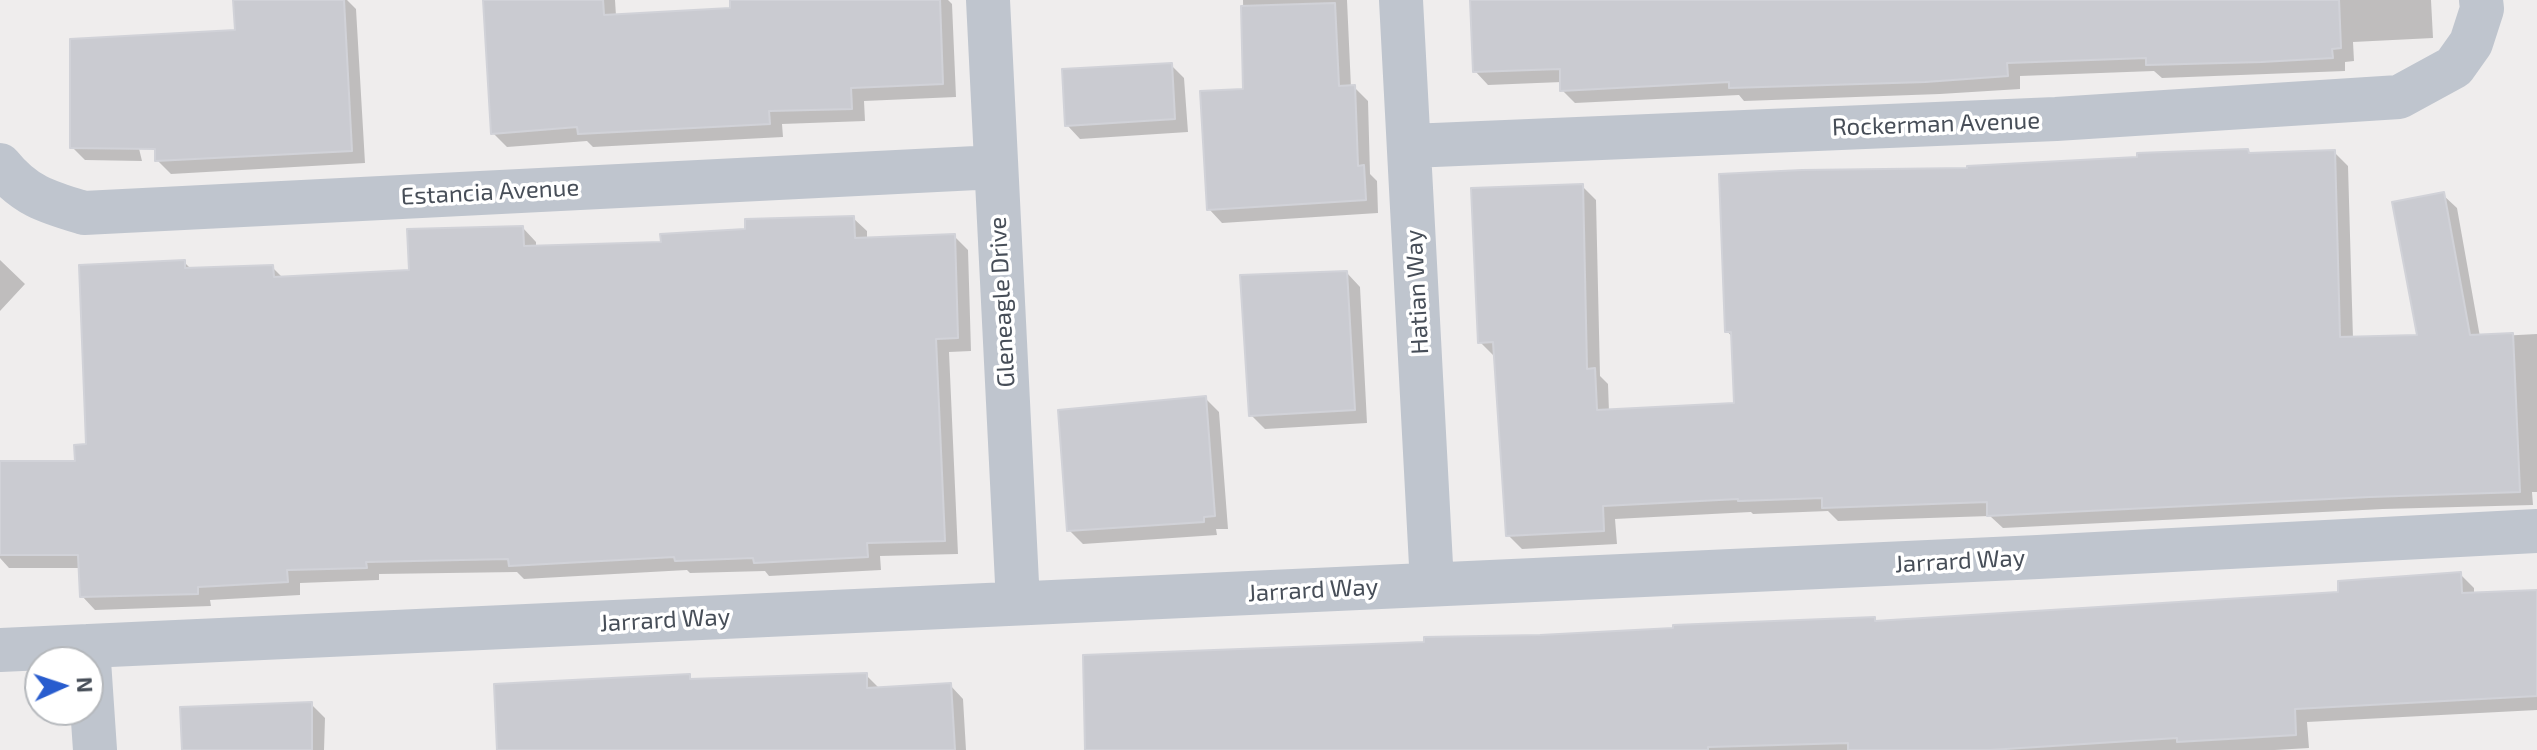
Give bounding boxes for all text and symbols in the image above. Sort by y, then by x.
street label: Rockerman Avenue [1831,106,2041,142]
street label: Estancia Avenue [400,173,580,211]
street label: Gleneagle Drive [983,216,1021,388]
street label: Hatian Way [1399,229,1435,355]
street label: Jarrard Way [1894,543,2026,579]
street label: Jarrard Way [1247,572,1379,608]
street label: Jarrard Way [599,602,731,638]
north arrow [24,646,104,726]
text: N [73,676,99,693]

